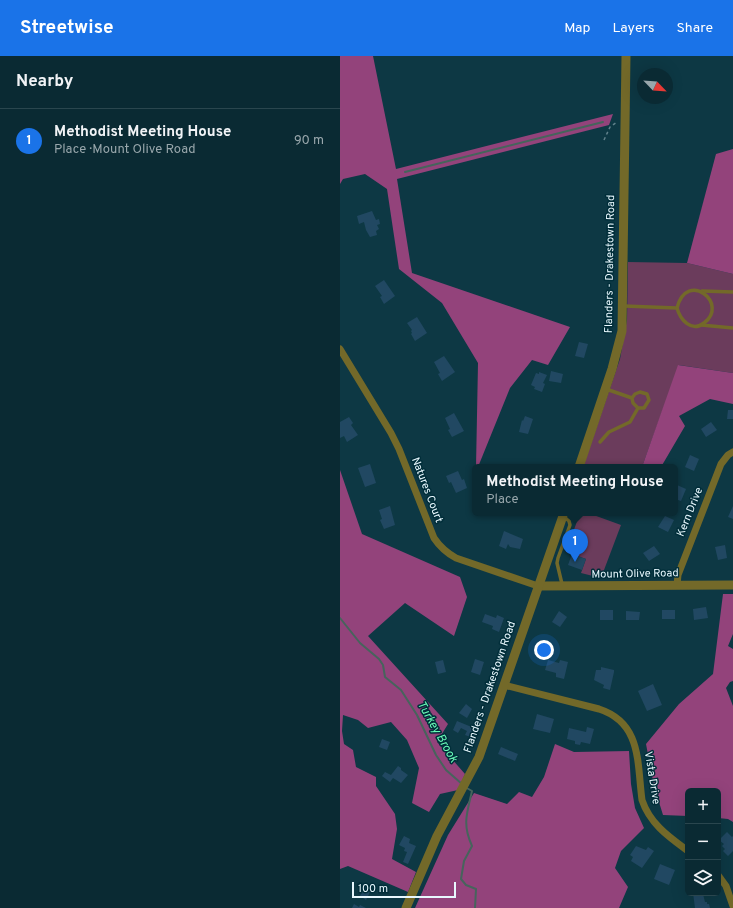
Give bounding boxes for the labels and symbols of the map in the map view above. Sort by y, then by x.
north arrow [637,68,673,104]
street label: Flanders - Drakestown Road [602,195,618,333]
street label: Natures Court [408,455,446,525]
street label: Kern Drive [674,485,706,539]
pin: 1 [562,529,588,562]
street label: Mount Olive Road [591,566,679,582]
street label: Flanders - Drakestown Road [461,619,519,755]
your location [534,640,554,660]
water label: Turkey Brook [413,698,462,767]
street label: Vista Drive [641,750,663,806]
scale bar [352,880,456,899]

